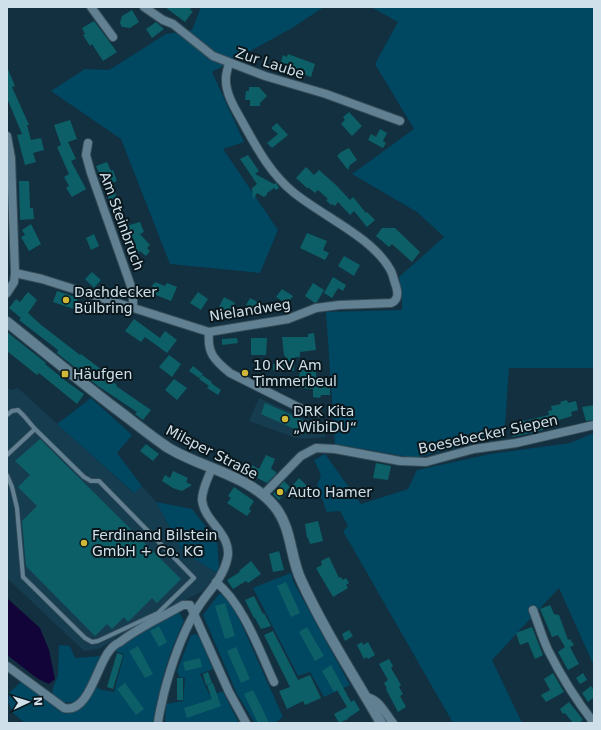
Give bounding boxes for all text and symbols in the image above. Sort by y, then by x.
street label: Zur Laube [234,44,306,82]
street label: Am Steinbruch [97,170,147,272]
place label: Dachdecker Bülbring [74,284,157,316]
marker: Dachdecker Bülbring [61,295,71,305]
street label: Nielandweg [208,296,292,324]
place label: 10 KV Am Timmerbeul [252,357,337,389]
place label: Häufgen [73,366,132,382]
marker: 10 KV Am Timmerbeul [240,368,250,378]
marker: Häufgen [60,369,70,379]
place label: DRK Kita „WibiDU“ [293,403,357,435]
street label: Boesebecker Siepen [417,411,559,457]
marker: DRK Kita „WibiDU“ [280,414,290,424]
street label: Milsper Straße [163,422,261,482]
place label: Auto Hamer [288,484,372,500]
marker: Auto Hamer [275,487,285,497]
place label: Ferdinand Bilstein GmbH + Co. KG [92,527,217,559]
marker: Ferdinand Bilstein GmbH + Co. KG [79,538,89,548]
north arrow [8,682,48,722]
text: N [31,696,44,706]

